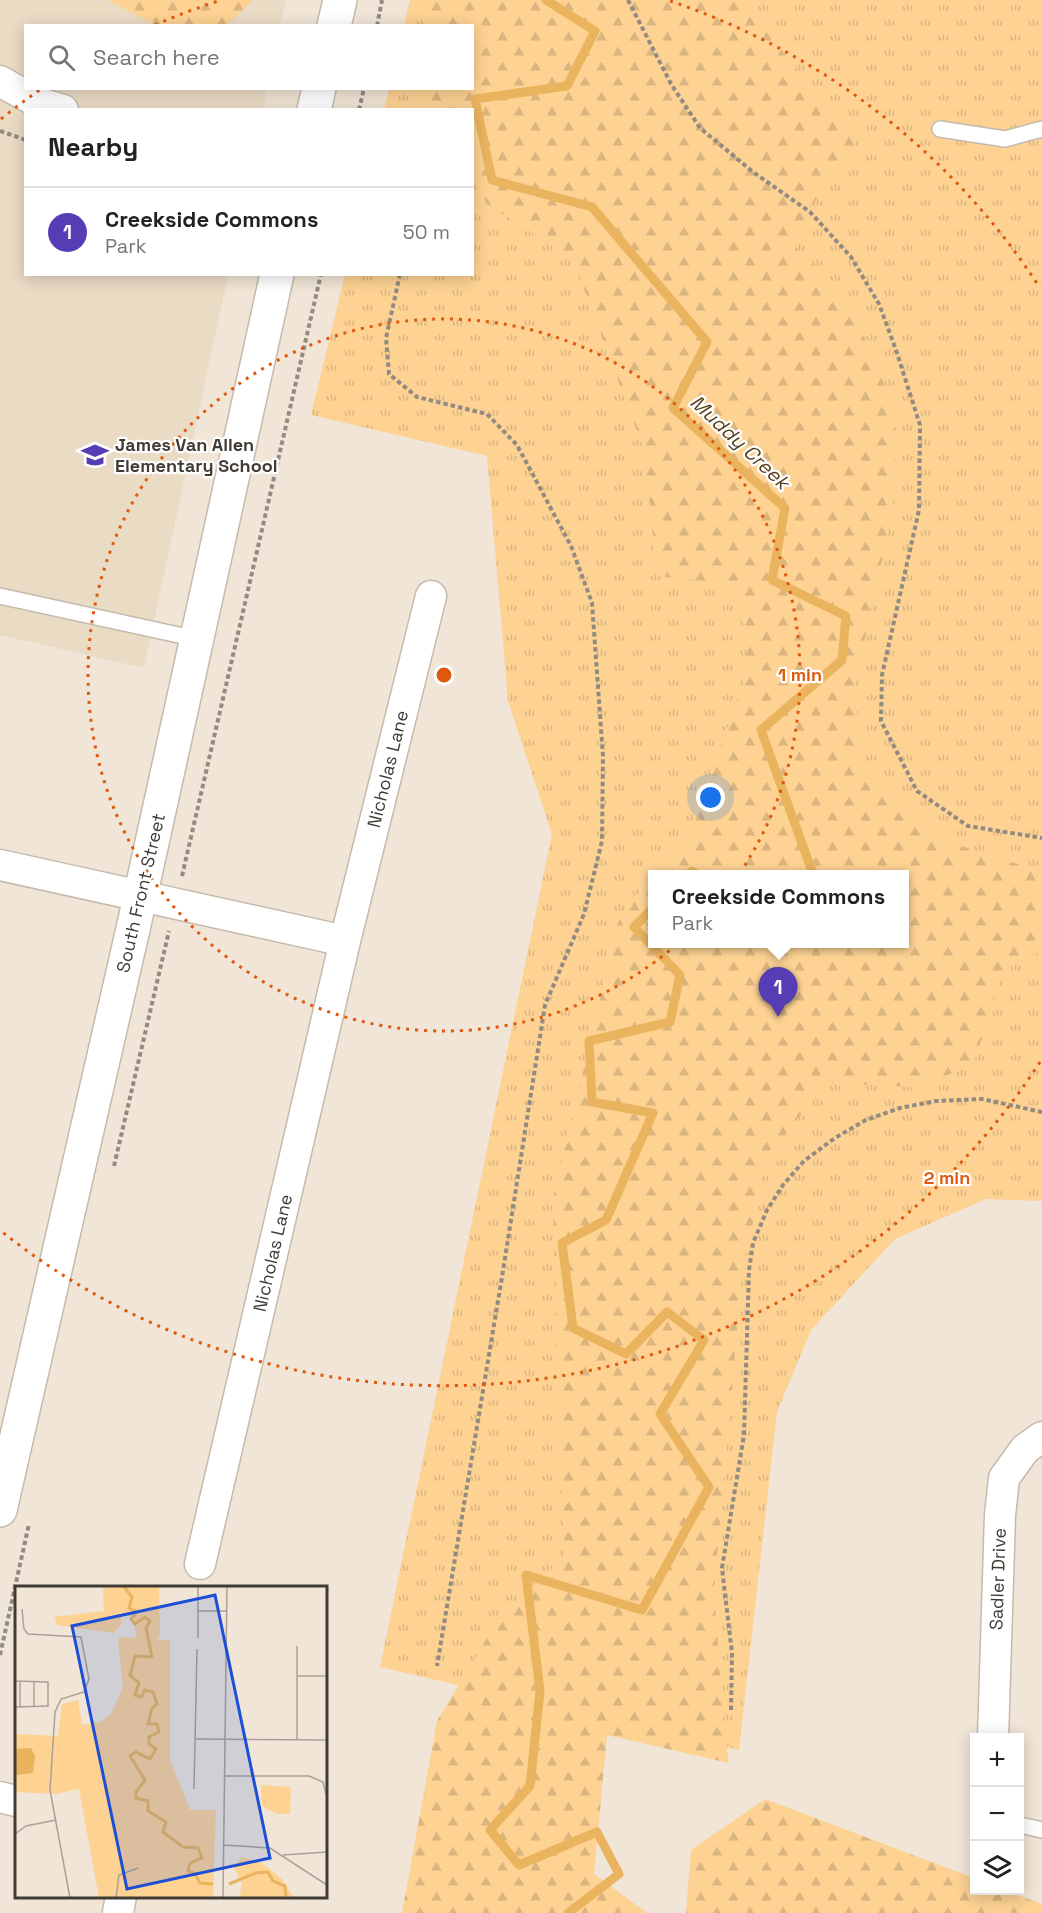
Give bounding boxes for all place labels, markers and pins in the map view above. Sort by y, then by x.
place label: James Van Allen Elementary School [115,433,278,477]
school or university icon: James Van Allen Elementary School [80,440,110,470]
centre of rings [434,665,454,685]
pin: 1 [758,968,798,1017]

